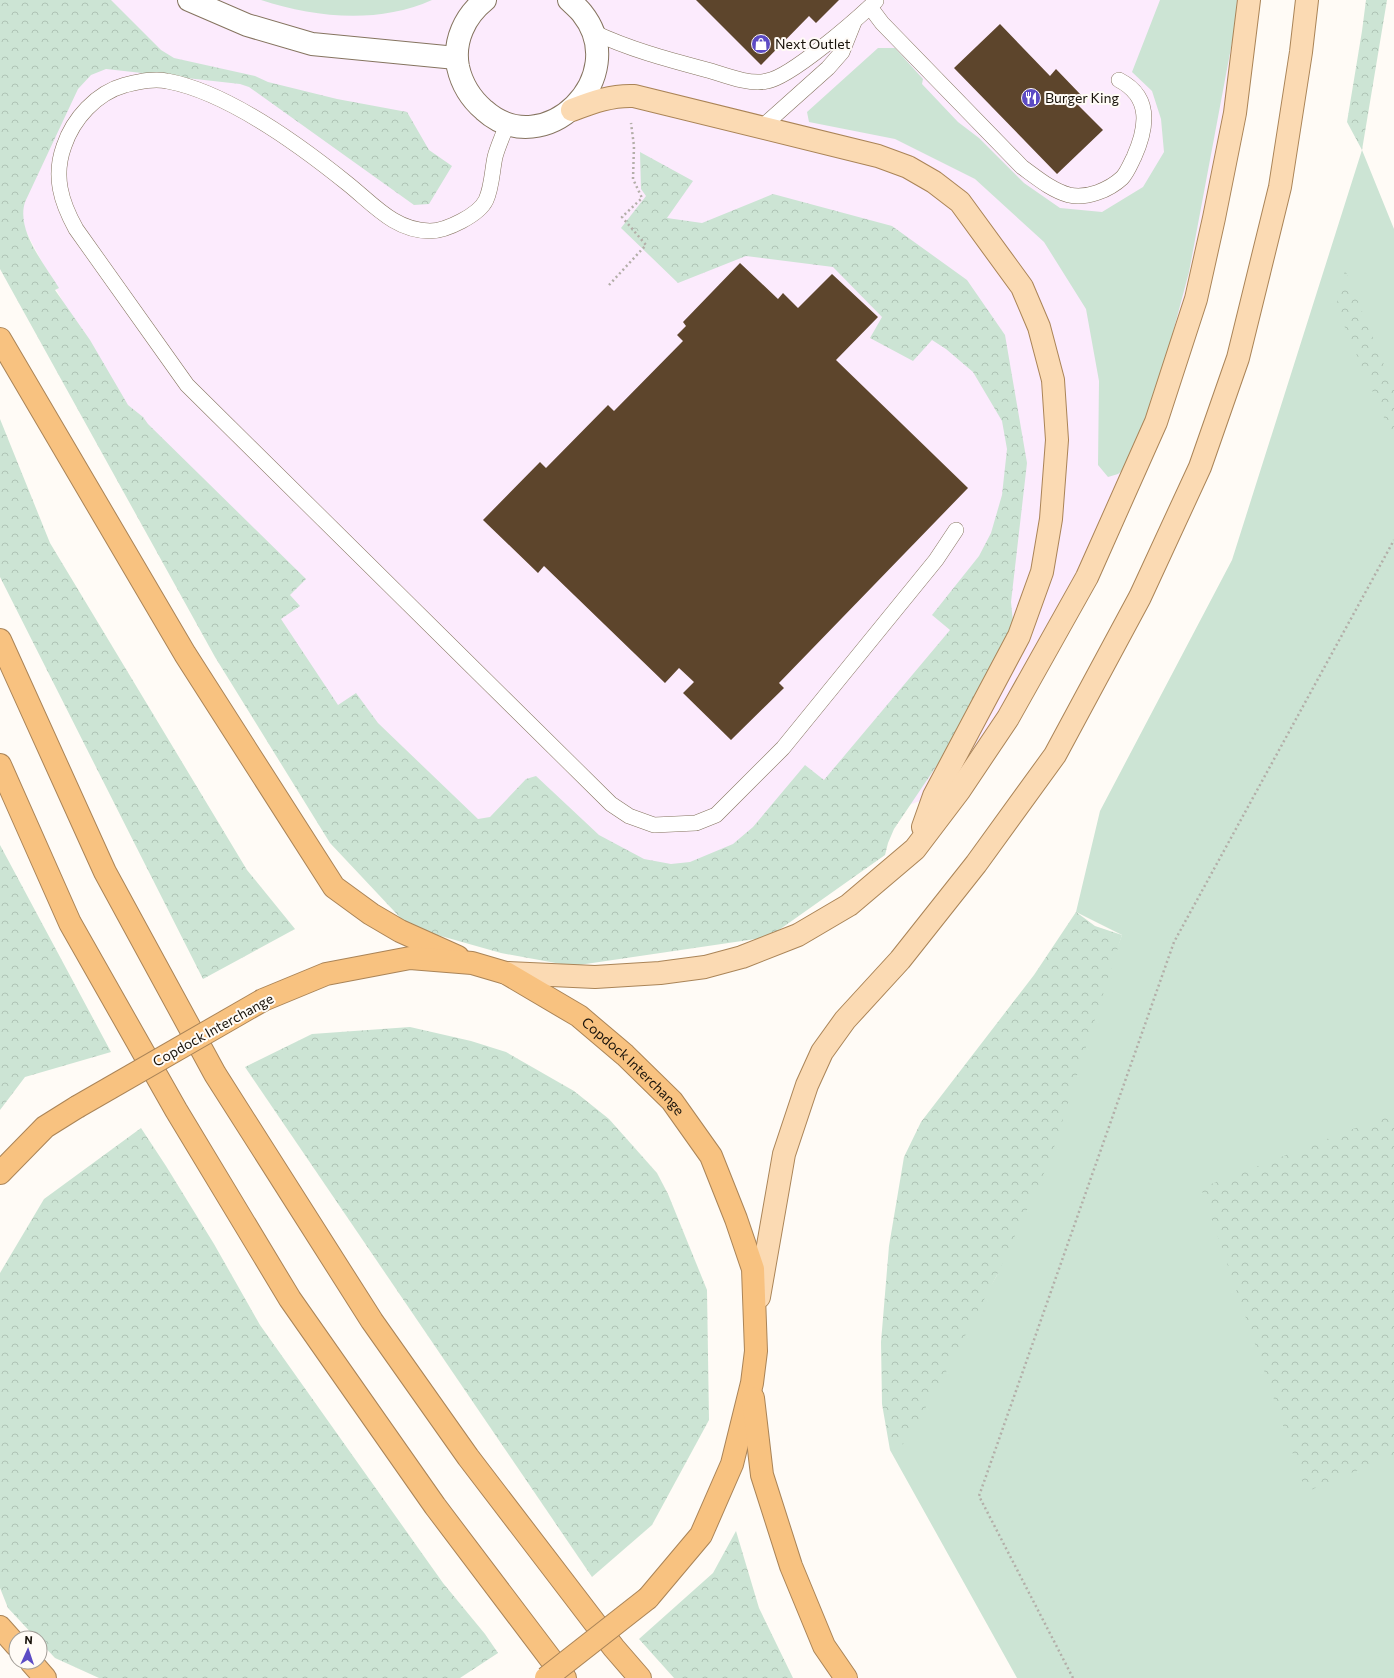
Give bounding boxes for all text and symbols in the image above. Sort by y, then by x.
shop icon: Next Outlet [750,33,772,55]
place label: Next Outlet [775,35,851,52]
restaurant icon: Burger King [1020,87,1042,109]
place label: Burger King [1045,89,1120,106]
street label: Copdock Interchange [149,989,276,1070]
street label: Copdock Interchange [579,1013,688,1118]
north arrow [8,1630,48,1670]
text: N [24,1633,33,1646]

